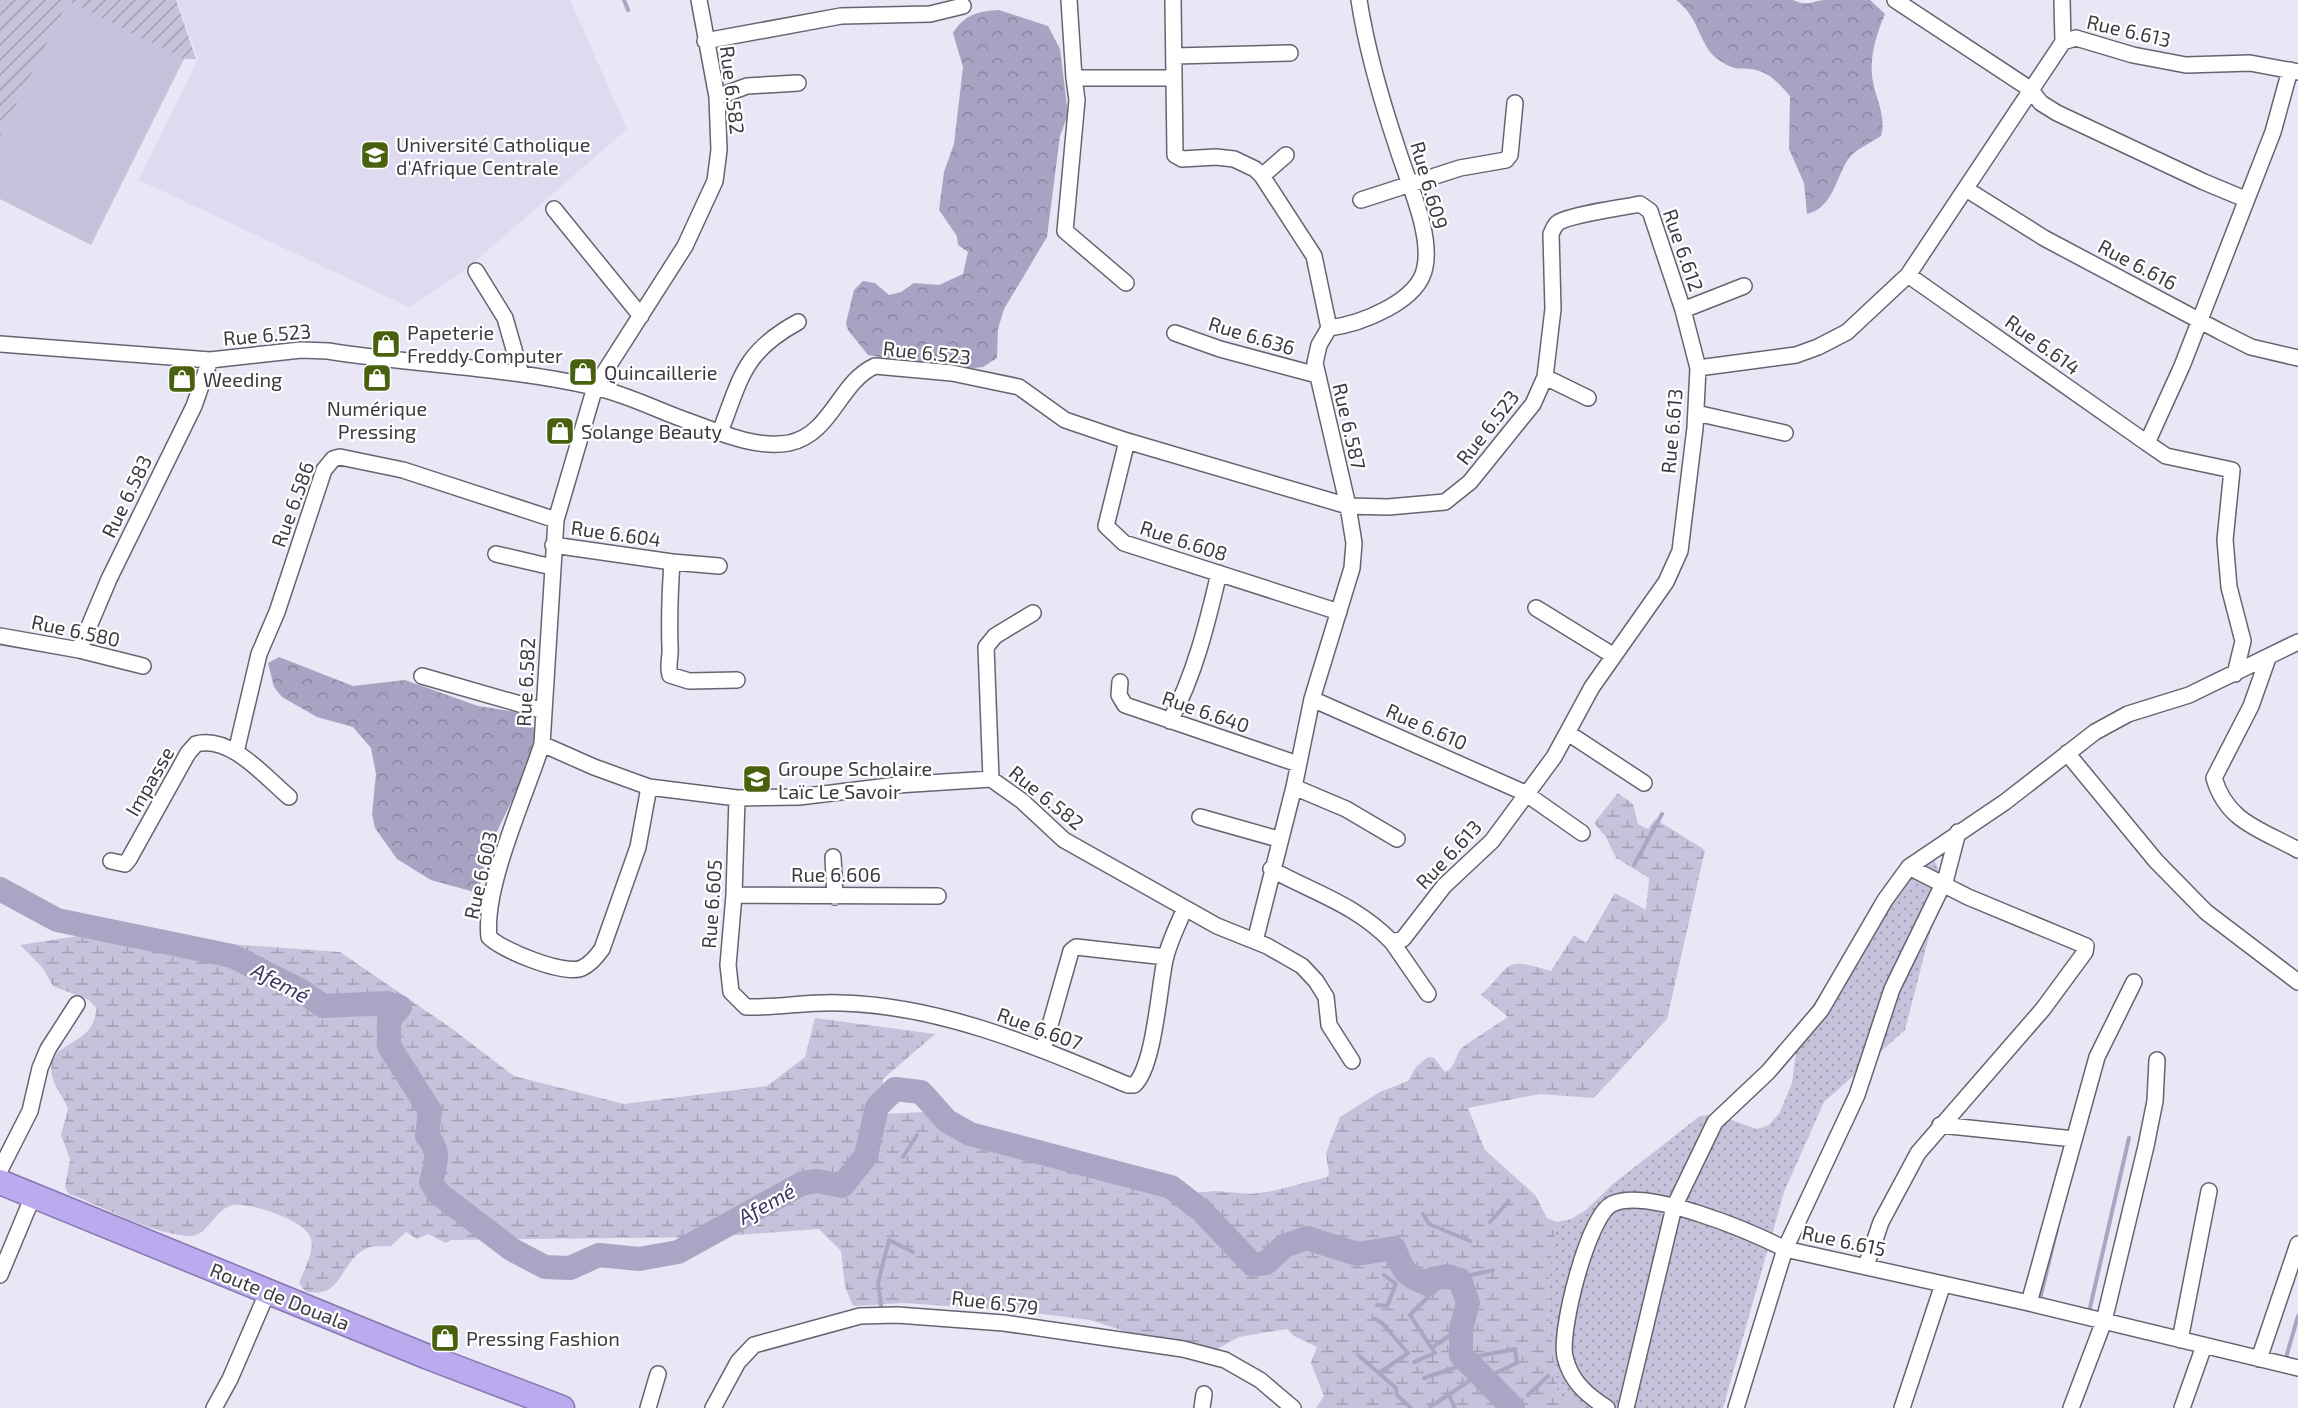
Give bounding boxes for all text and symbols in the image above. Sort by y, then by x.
street label: Rue 6.613 [2085,9,2173,51]
street label: Rue 6.582 [716,44,750,136]
place label: Université Catholique d'Afrique Centrale [396,132,591,179]
street label: Rue 6.609 [1406,138,1454,232]
school or university icon: Université Catholique d'Afrique Centrale [359,139,391,171]
street label: Rue 6.612 [1659,206,1709,294]
street label: Rue 6.616 [2094,233,2182,295]
street label: Rue 6.614 [2001,309,2085,379]
street label: Rue 6.636 [1206,311,1298,359]
street label: Rue 6.523 [222,318,312,350]
place label: Papeterie Freddy Computer [407,320,563,367]
shop icon: Papeterie Freddy Computer [370,328,402,360]
street label: Rue 6.523 [882,335,972,369]
shop icon: Quincaillerie [567,356,599,388]
place label: Quincaillerie [604,360,717,384]
shop icon: Numérique Pressing [361,362,393,394]
shop icon: Weeding [166,363,198,395]
place label: Weeding [203,367,282,391]
street label: Rue 6.587 [1328,380,1372,472]
street label: Rue 6.523 [1450,385,1524,469]
street label: Rue 6.613 [1655,387,1687,475]
place label: Numérique Pressing [327,396,427,443]
shop icon: Solange Beauty [544,415,576,447]
place label: Solange Beauty [581,419,723,443]
street label: Rue 6.583 [96,451,156,541]
street label: Rue 6.586 [265,458,319,550]
street label: Rue 6.604 [569,515,663,551]
street label: Rue 6.608 [1137,515,1231,565]
street label: Rue 6.580 [30,609,122,651]
street label: Rue 6.582 [511,637,539,727]
street label: Rue 6.640 [1159,685,1253,737]
street label: Rue 6.610 [1383,697,1471,755]
street label: Impasse [120,742,178,820]
place label: Groupe Scholaire Laïc Le Savoir [778,756,932,803]
street label: Rue 6.582 [1005,760,1089,834]
school or university icon: Groupe Scholaire Laïc Le Savoir [741,763,773,795]
street label: Rue 6.613 [1410,815,1486,893]
street label: Rue 6.603 [458,829,502,921]
street label: Rue 6.605 [696,859,726,949]
street label: Rue 6.606 [791,862,881,886]
water label: Afemé [247,956,314,1007]
street label: Rue 6.607 [994,1002,1086,1054]
water label: Afemé [732,1177,799,1229]
street label: Rue 6.615 [1800,1219,1888,1261]
street label: Route de Douala [207,1257,353,1335]
street label: Rue 6.579 [950,1285,1040,1319]
shop icon: Pressing Fashion [429,1322,461,1354]
place label: Pressing Fashion [466,1326,620,1350]

